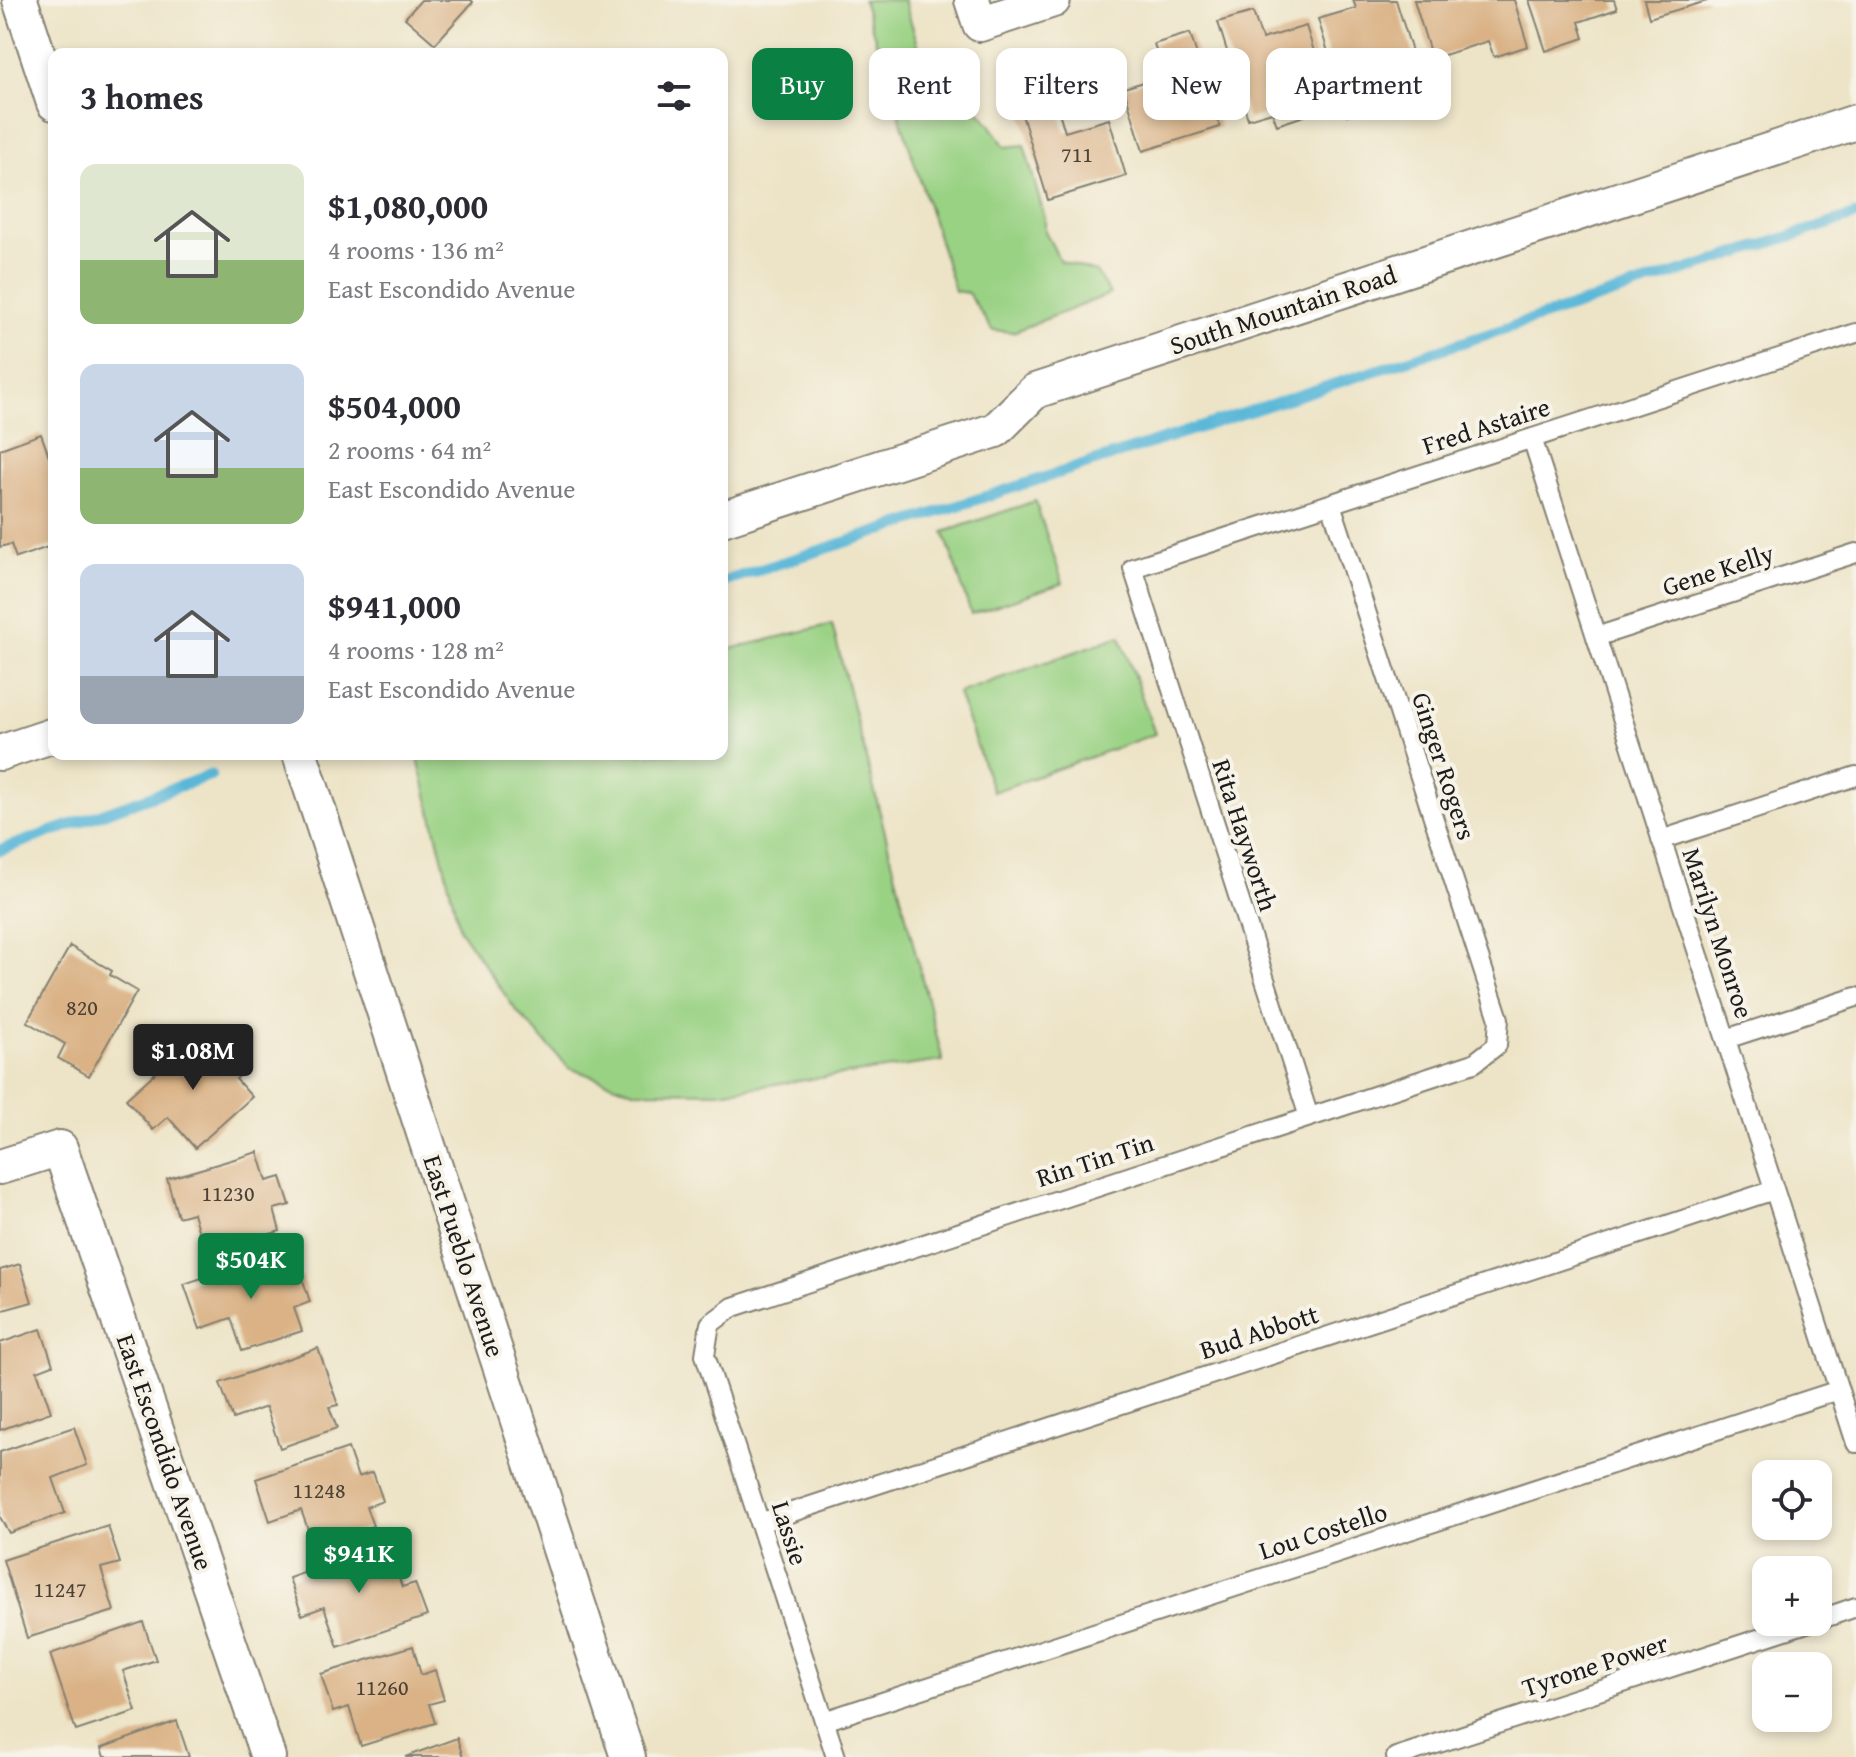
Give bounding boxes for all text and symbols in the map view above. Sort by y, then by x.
chip: Buy [752,48,853,120]
chip: Rent [869,48,980,120]
chip: Filters [996,48,1127,120]
chip: New [1143,48,1250,120]
chip: Apartment [1266,48,1451,120]
text: 3 homes [80,72,204,121]
icon: filters [652,74,696,118]
house number: 711 [1061,138,1093,170]
text: $1,080,000 [328,181,488,230]
icon: home [144,196,240,292]
text: 4 rooms · 136 m² [328,230,504,269]
street label: South Mountain Road [1164,254,1401,365]
text: East Escondido Avenue [328,269,575,308]
text: $504,000 [328,381,461,430]
street label: Fred Astaire [1417,387,1555,464]
icon: home [144,396,240,492]
text: 2 rooms · 64 m² [328,430,491,469]
text: East Escondido Avenue [328,469,575,508]
street label: Gene Kelly [1657,533,1779,606]
text: $941,000 [328,581,461,630]
icon: home [144,596,240,692]
text: 4 rooms · 128 m² [328,630,504,669]
text: East Escondido Avenue [328,669,575,708]
street label: Ginger Rogers [1402,687,1487,845]
street label: Rita Hayworth [1203,754,1289,916]
street label: Marilyn Monroe [1673,843,1764,1023]
house number: 820 [66,991,98,1023]
pin: $1.08M [128,1024,258,1092]
text: $1.08M [151,1030,235,1069]
street label: Rin Tin Tin [1031,1122,1159,1197]
street label: East Pueblo Avenue [413,1150,516,1362]
house number: 11230 [202,1177,254,1209]
pin: $504K [195,1233,307,1301]
text: $504K [216,1239,286,1278]
street label: Bud Abbott [1194,1294,1323,1369]
street label: East Escondido Avenue [107,1328,224,1575]
map controls [1752,1460,1832,1732]
button: locate [1752,1460,1832,1540]
house number: 11248 [293,1474,345,1506]
street label: Lou Costello [1254,1491,1392,1570]
street label: Lassie [762,1496,819,1570]
pin: $941K [303,1527,415,1595]
text: $941K [324,1533,394,1572]
button: + [1752,1556,1832,1636]
house number: 11247 [34,1573,86,1605]
street label: Tyrone Power [1517,1623,1673,1706]
button: − [1752,1652,1832,1732]
house number: 11260 [356,1671,408,1703]

